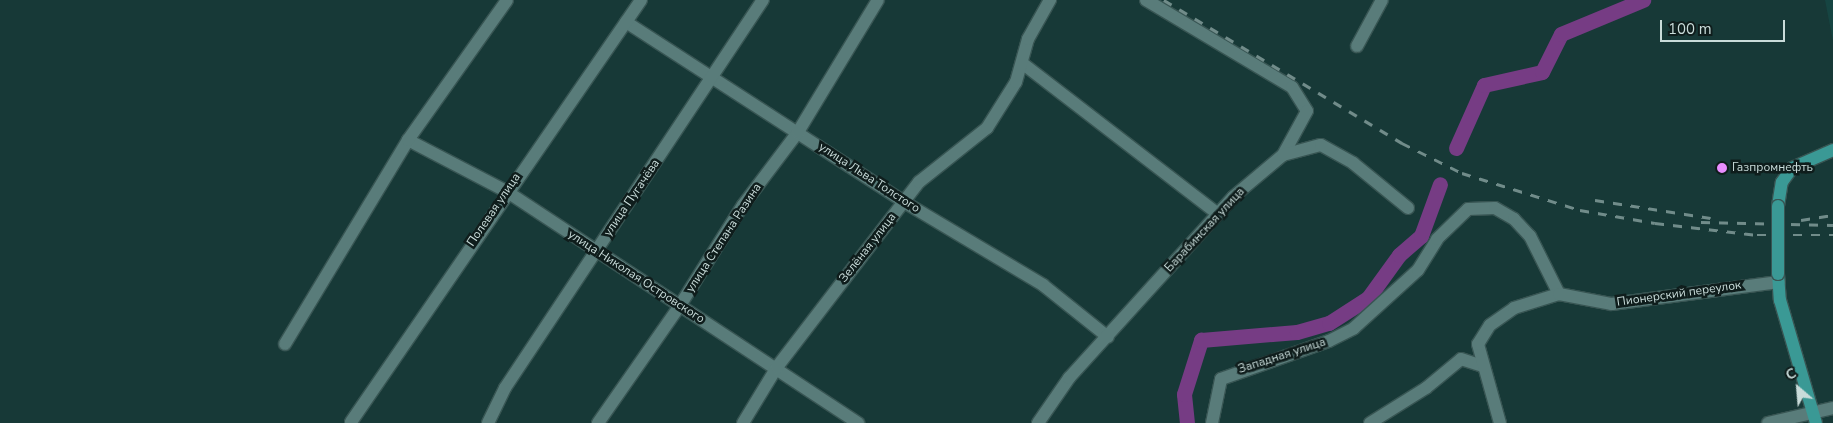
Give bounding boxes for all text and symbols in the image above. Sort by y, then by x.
scale bar [1663,10,1788,42]
text: 100 m [1668,19,1712,39]
street label: улица Льва Толстого [816,140,922,216]
street label: улица Пугачёва [601,157,663,239]
place label: Газпромнефть [1732,161,1813,175]
marker: Газпромнефть [1716,162,1728,174]
street label: Полевая улица [464,171,524,249]
street label: улица Степана Разина [683,181,765,295]
street label: Барабинская улица [1162,185,1248,275]
street label: Зелёная улица [836,210,900,286]
street label: улица Николая Островского [565,227,707,327]
street label: Пионерский переулок [1616,278,1742,310]
street label: Западная улица [1236,335,1328,377]
north arrow [1773,363,1823,413]
text: С [1782,364,1800,385]

